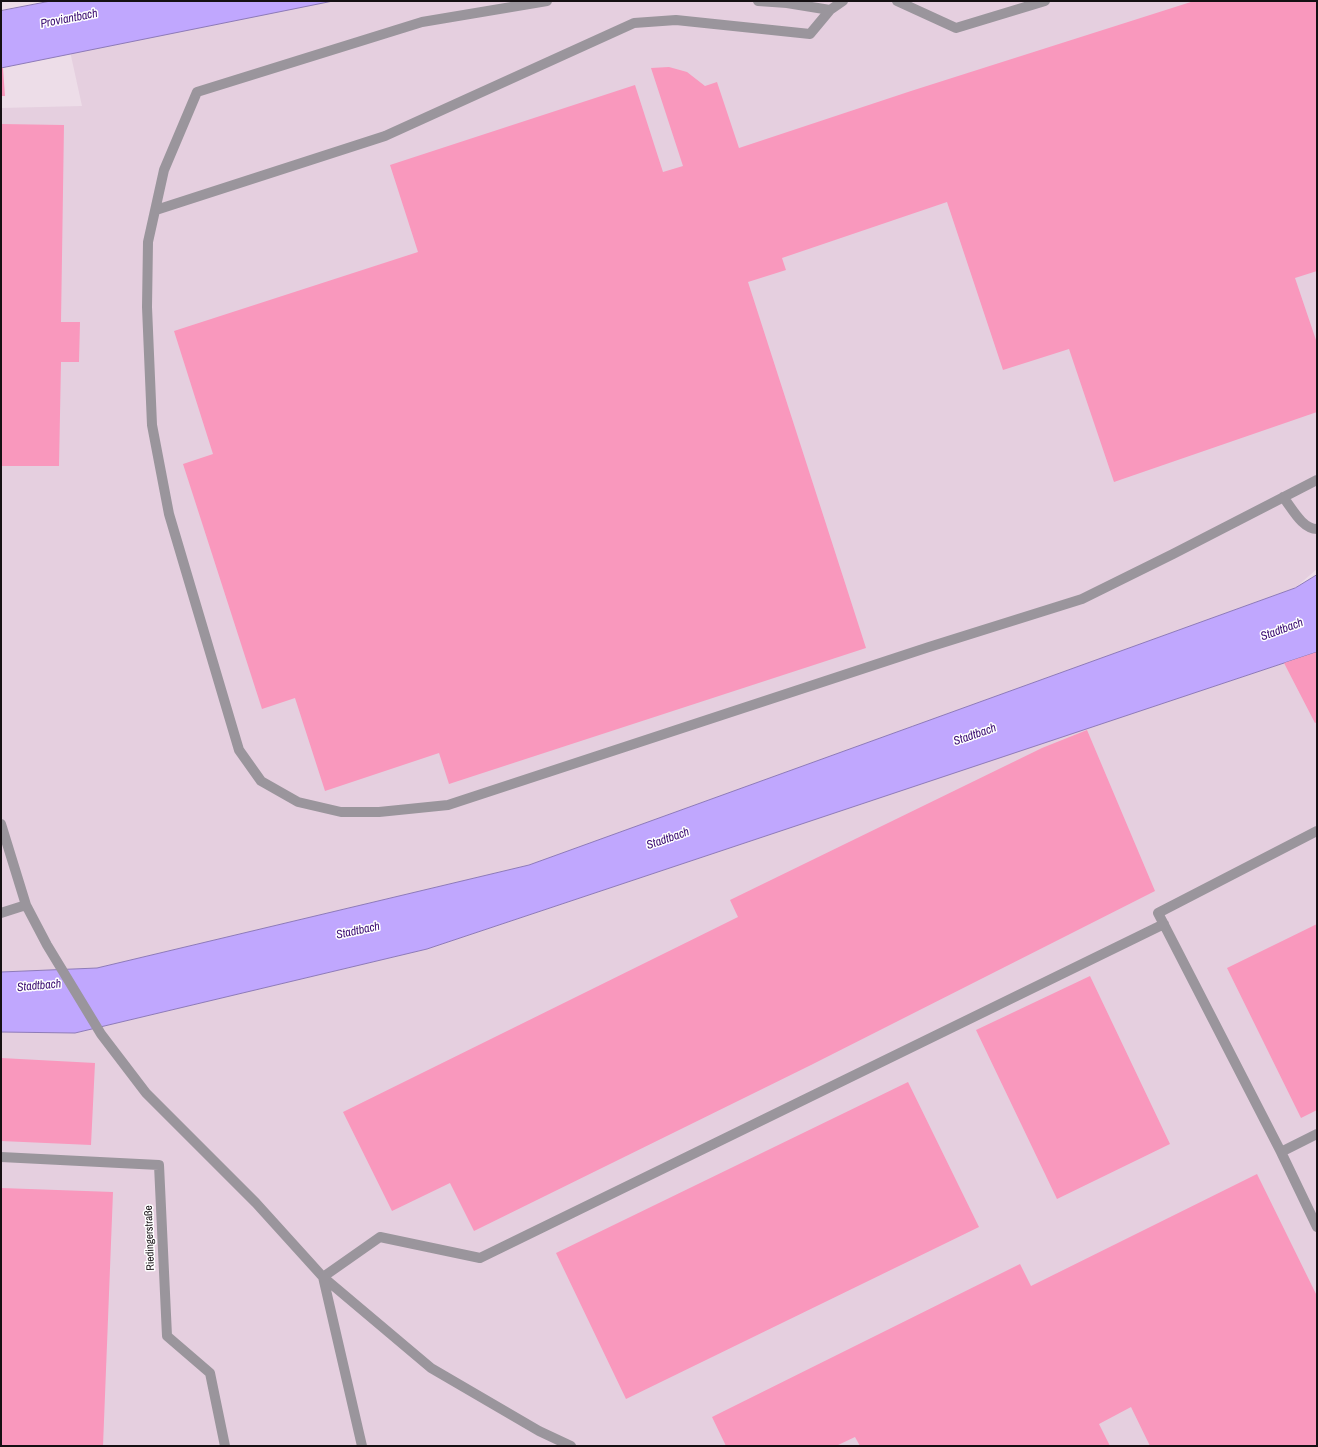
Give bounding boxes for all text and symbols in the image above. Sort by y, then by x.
water label: Proviantbach [39,6,99,32]
water label: Stadtbach [1259,616,1305,644]
water label: Stadtbach [952,721,998,749]
water label: Stadtbach [645,825,691,853]
water label: Stadtbach [335,919,381,943]
water label: Stadtbach [16,977,62,995]
street label: Riedingerstraße [142,1205,158,1271]

